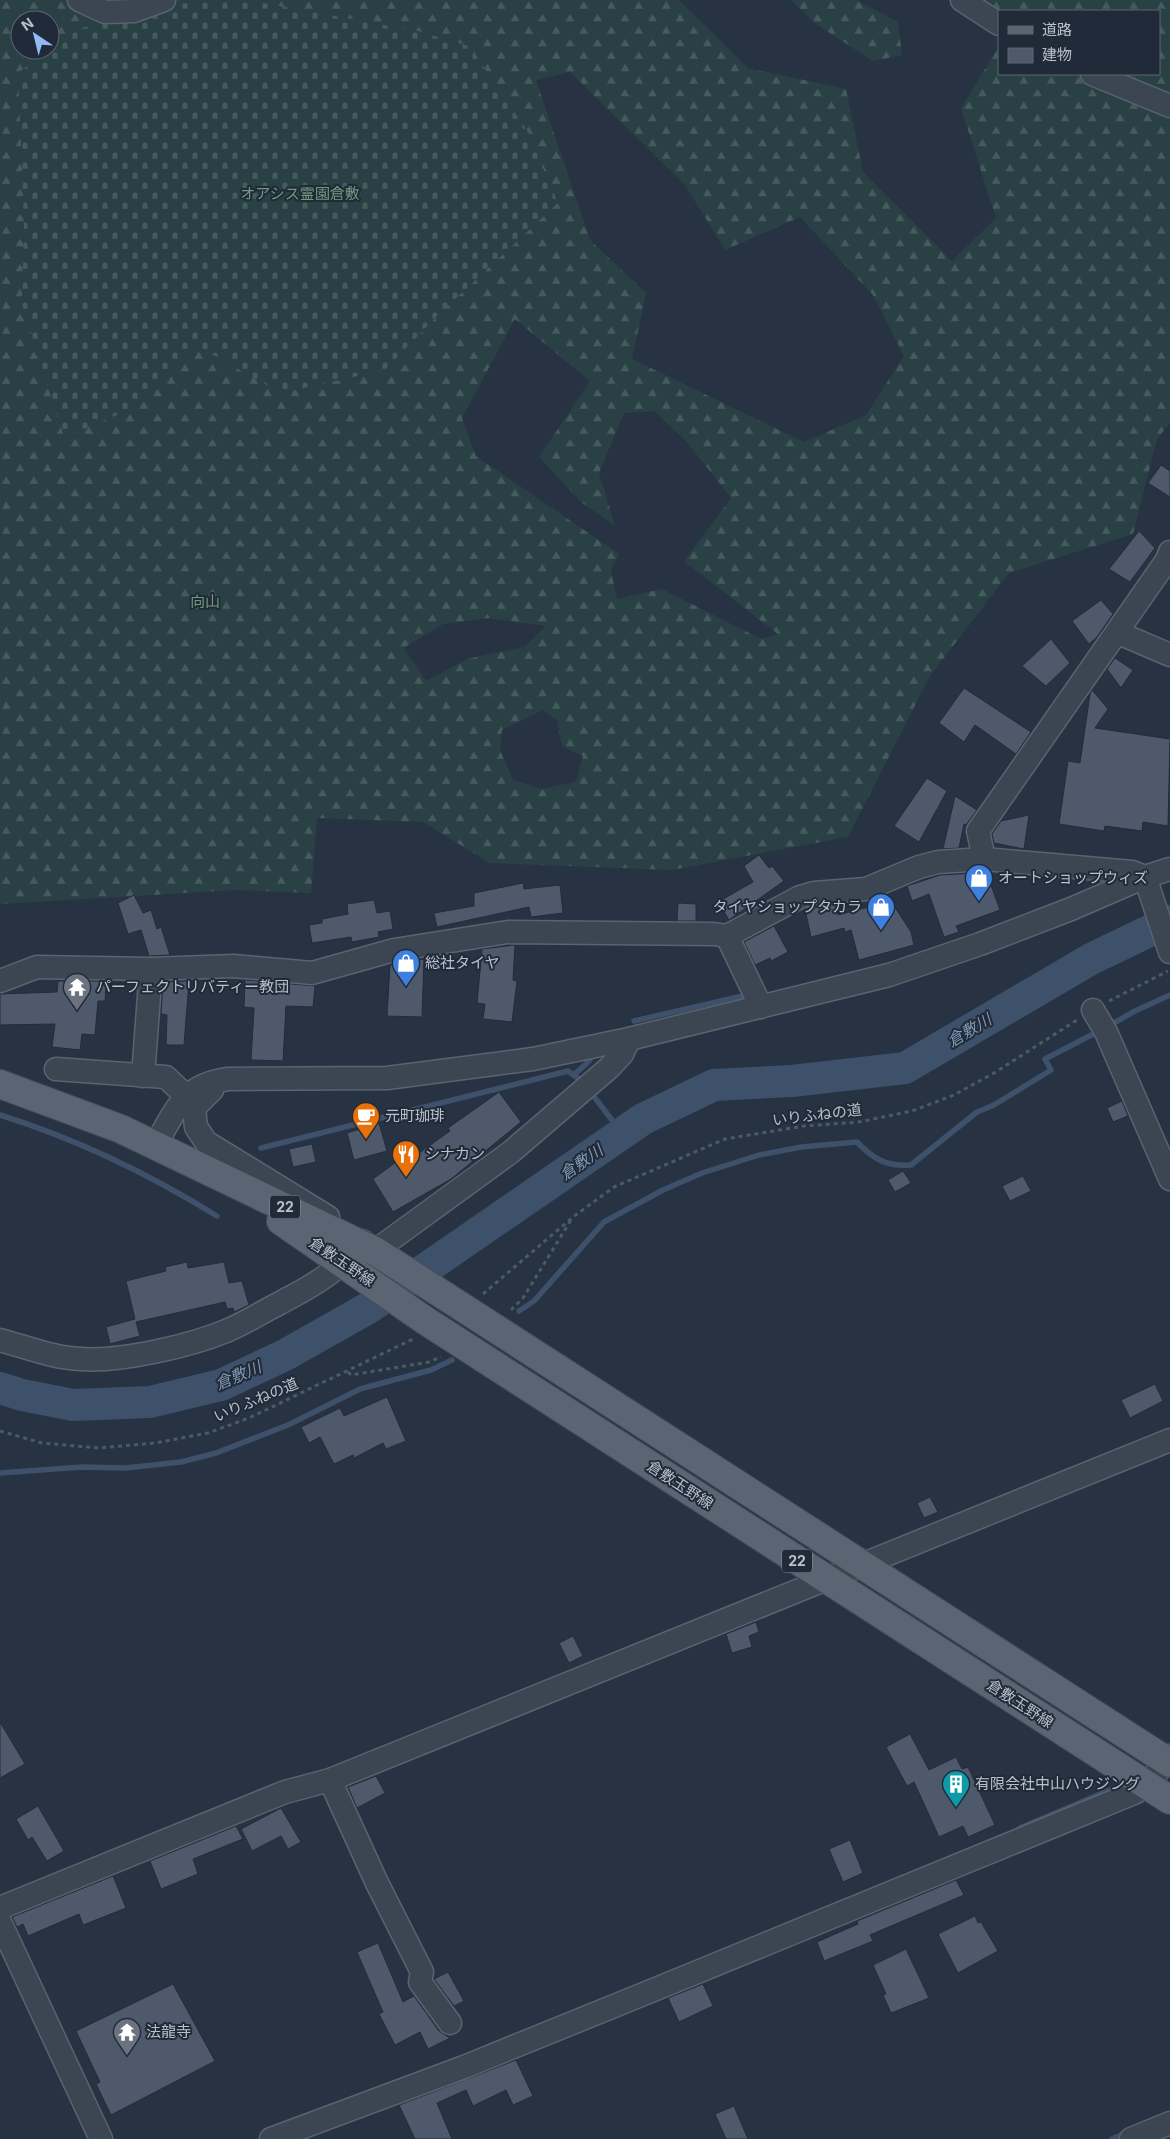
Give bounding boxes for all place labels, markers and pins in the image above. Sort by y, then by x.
shop icon: オートショップウィズ [964,863,994,902]
place label: オートショップウィズ [998,868,1148,887]
shop icon: タイヤショップタカラ [866,892,896,931]
place label: タイヤショップタカラ [712,897,862,916]
shop icon: 総社タイヤ [391,948,421,987]
place label: 総社タイヤ [425,953,500,972]
temple icon: パーフェクトリバティー教団 [62,972,92,1011]
place label: パーフェクトリバティー教団 [96,977,289,996]
cafe icon: 元町珈琲 [351,1101,381,1140]
place label: 元町珈琲 [385,1106,445,1125]
restaurant icon: シナカン [391,1139,421,1178]
place label: シナカン [425,1144,485,1163]
building icon: 有限会社中山ハウジング [941,1769,971,1808]
place label: 有限会社中山ハウジング [975,1774,1140,1793]
temple icon: 法龍寺 [112,2017,142,2056]
place label: 法龍寺 [146,2022,191,2041]

